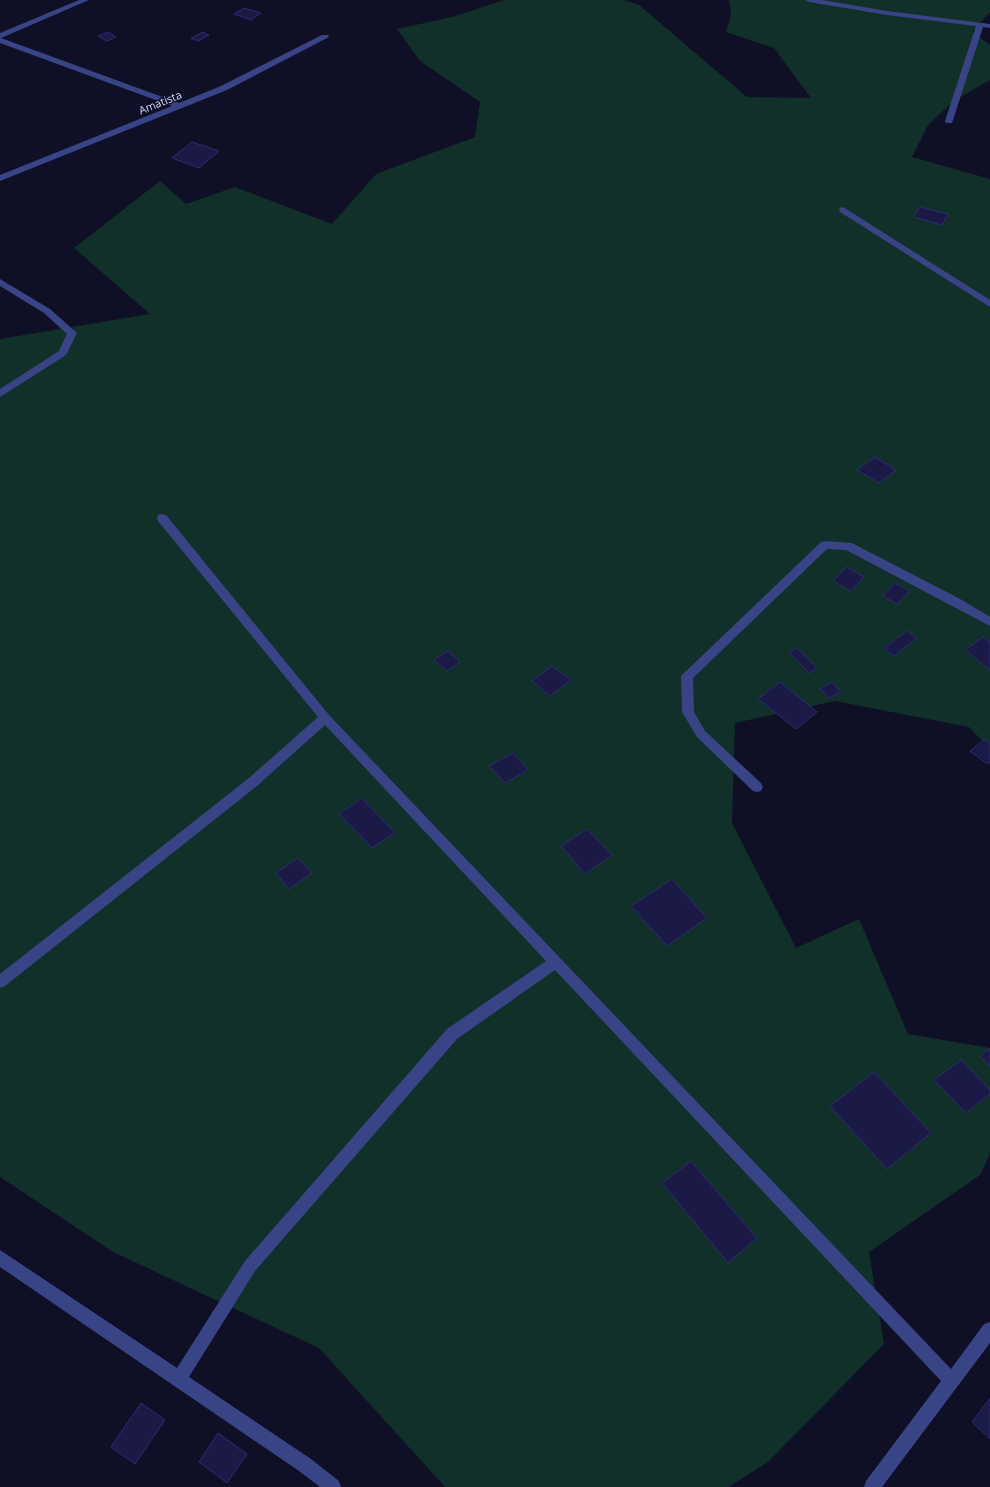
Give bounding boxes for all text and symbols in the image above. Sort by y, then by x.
street label: Amatista [136,87,184,117]

